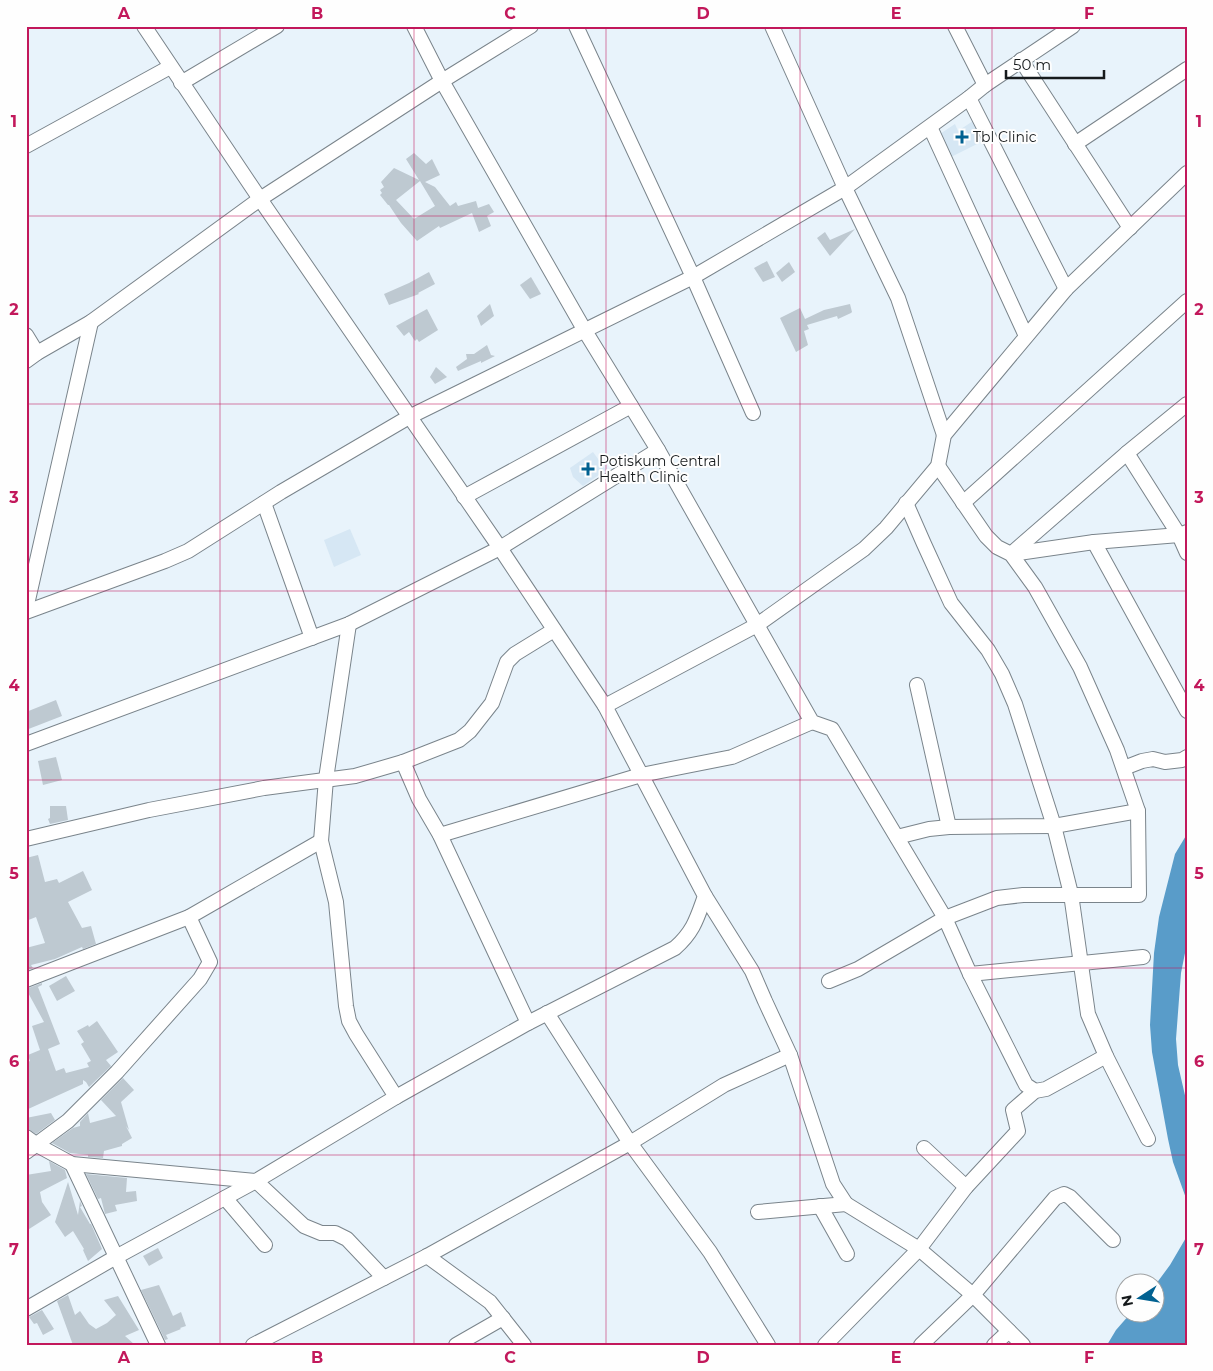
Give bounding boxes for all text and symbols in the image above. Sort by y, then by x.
text: A [117,4,131,23]
text: B [311,4,323,23]
text: C [504,4,516,23]
text: D [696,4,710,23]
text: E [891,4,901,23]
text: F [1084,4,1094,23]
scale bar [1006,48,1103,80]
text: 50 m [1013,55,1051,74]
text: 1 [11,112,17,131]
text: 1 [1196,112,1202,131]
place label: Tbl Clinic [973,128,1037,146]
marker: Tbl Clinic [955,130,969,144]
text: 2 [9,300,19,319]
text: 2 [1194,300,1204,319]
place label: Potiskum Central Health Clinic [599,452,720,486]
marker: Potiskum Central Health Clinic [581,462,595,476]
text: 3 [8,488,19,507]
text: 3 [1193,488,1204,507]
text: 4 [8,676,20,695]
text: 4 [1193,676,1205,695]
text: 5 [9,864,19,883]
text: 5 [1194,864,1204,883]
text: 6 [9,1052,19,1071]
text: 6 [1194,1052,1204,1071]
text: 7 [9,1240,19,1259]
text: 7 [1194,1240,1204,1259]
north arrow [1116,1274,1166,1324]
text: N [1117,1293,1137,1308]
text: A [117,1348,131,1367]
text: B [311,1348,323,1367]
text: C [504,1348,516,1367]
text: D [696,1348,710,1367]
text: E [891,1348,901,1367]
text: F [1084,1348,1094,1367]

